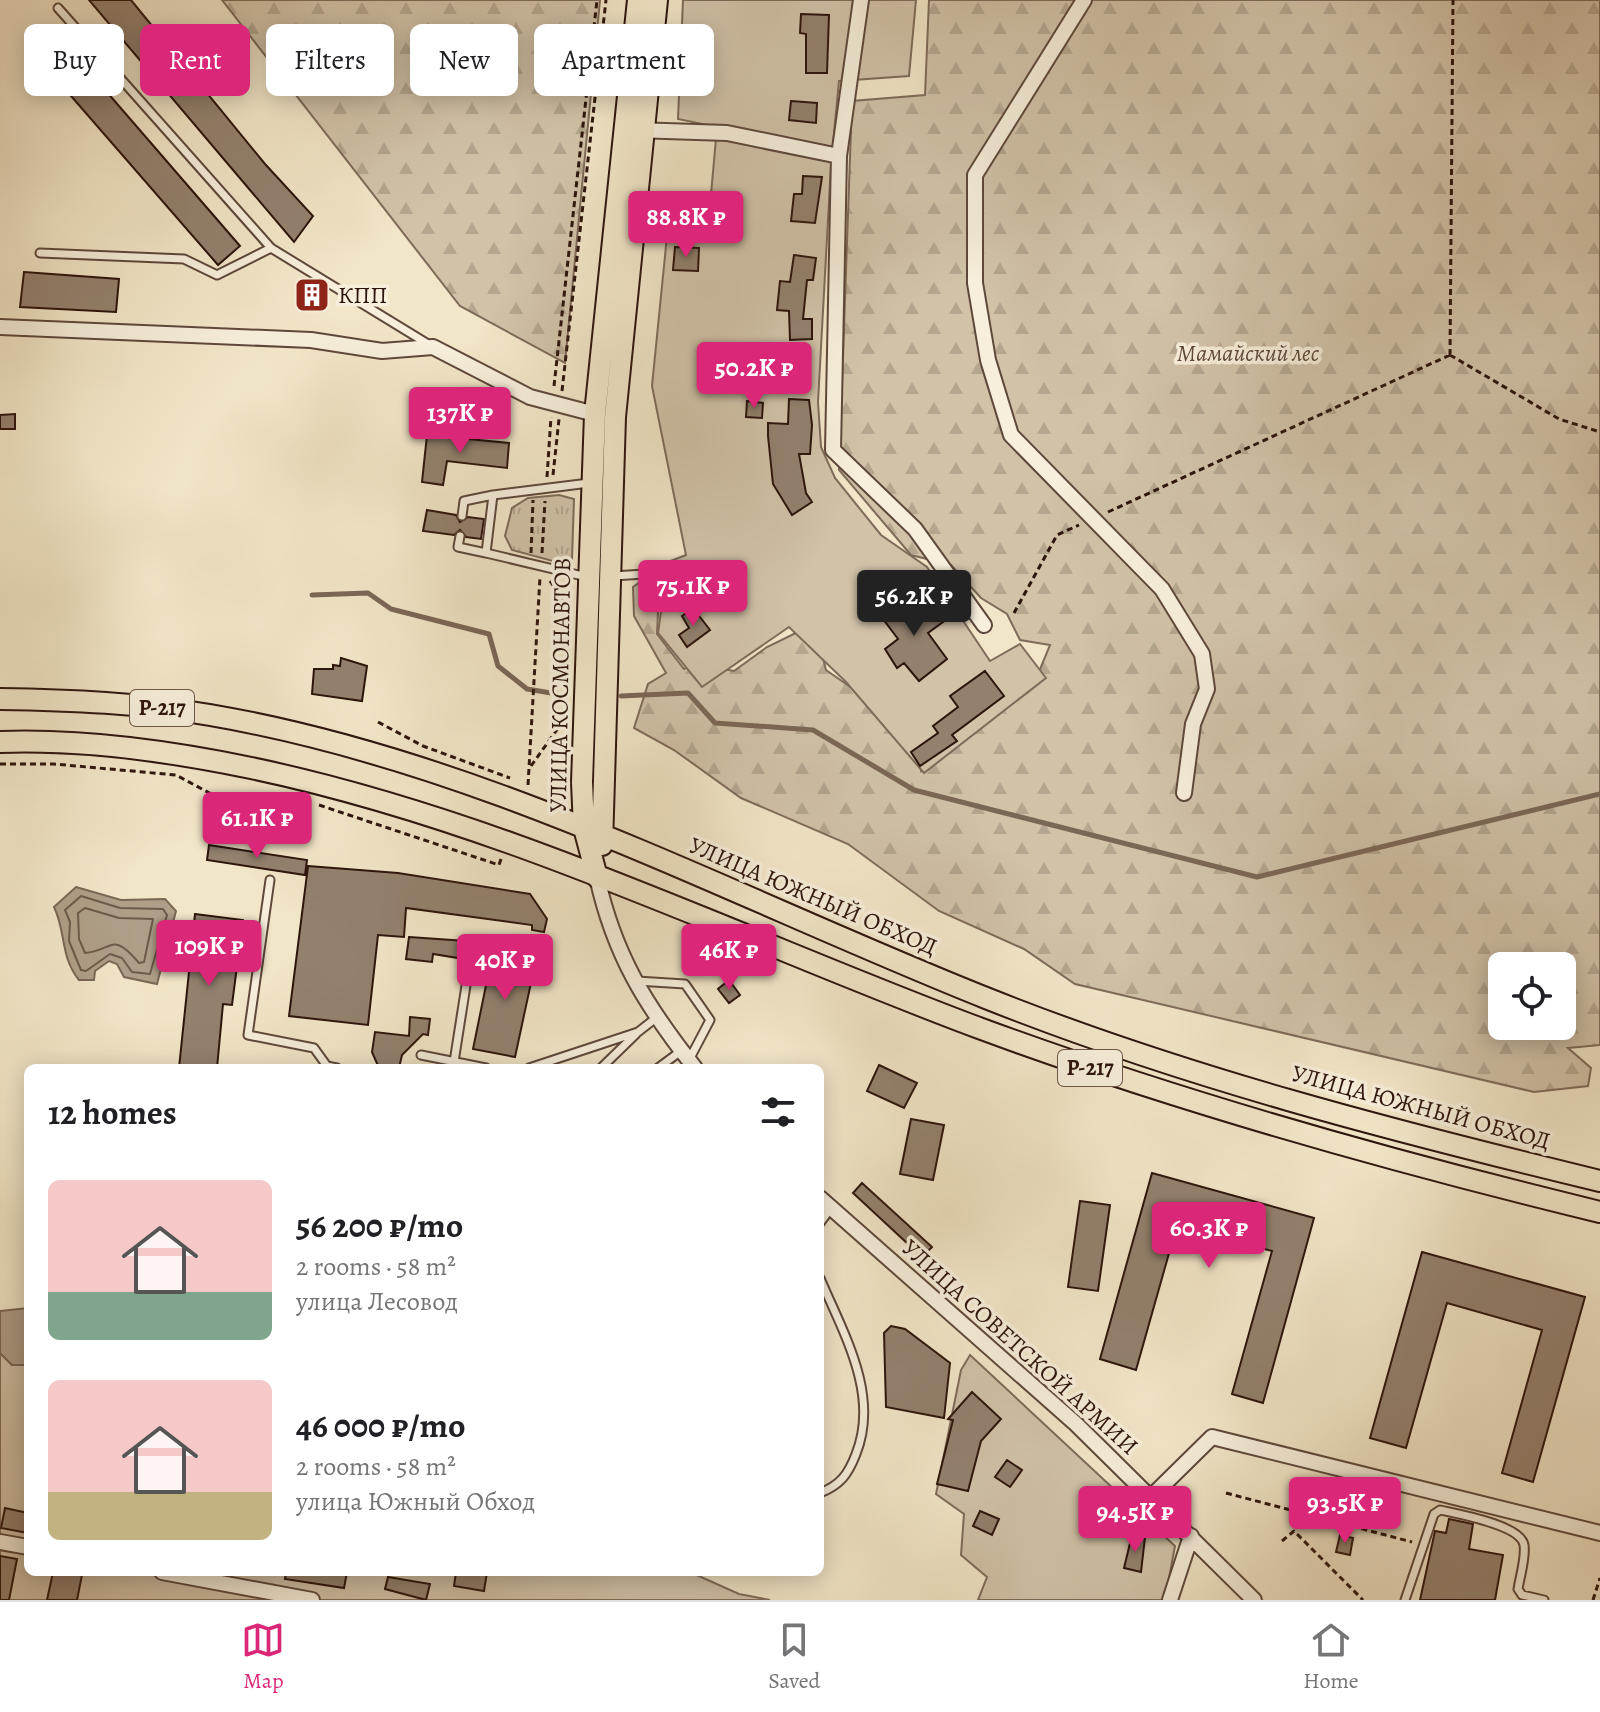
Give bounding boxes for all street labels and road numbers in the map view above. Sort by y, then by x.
street label: УЛИЦА КОСМОНАВТОВ [542,557,578,813]
road number: Р-217 [130,690,194,726]
street label: УЛИЦА ЮЖНЫЙ ОБХОД [684,829,942,963]
road number: Р-217 [1058,1050,1122,1086]
street label: УЛИЦА ЮЖНЫЙ ОБХОД [1288,1057,1554,1157]
street label: УЛИЦА СОВЕТСКОЙ АРМИИ [895,1232,1145,1462]

